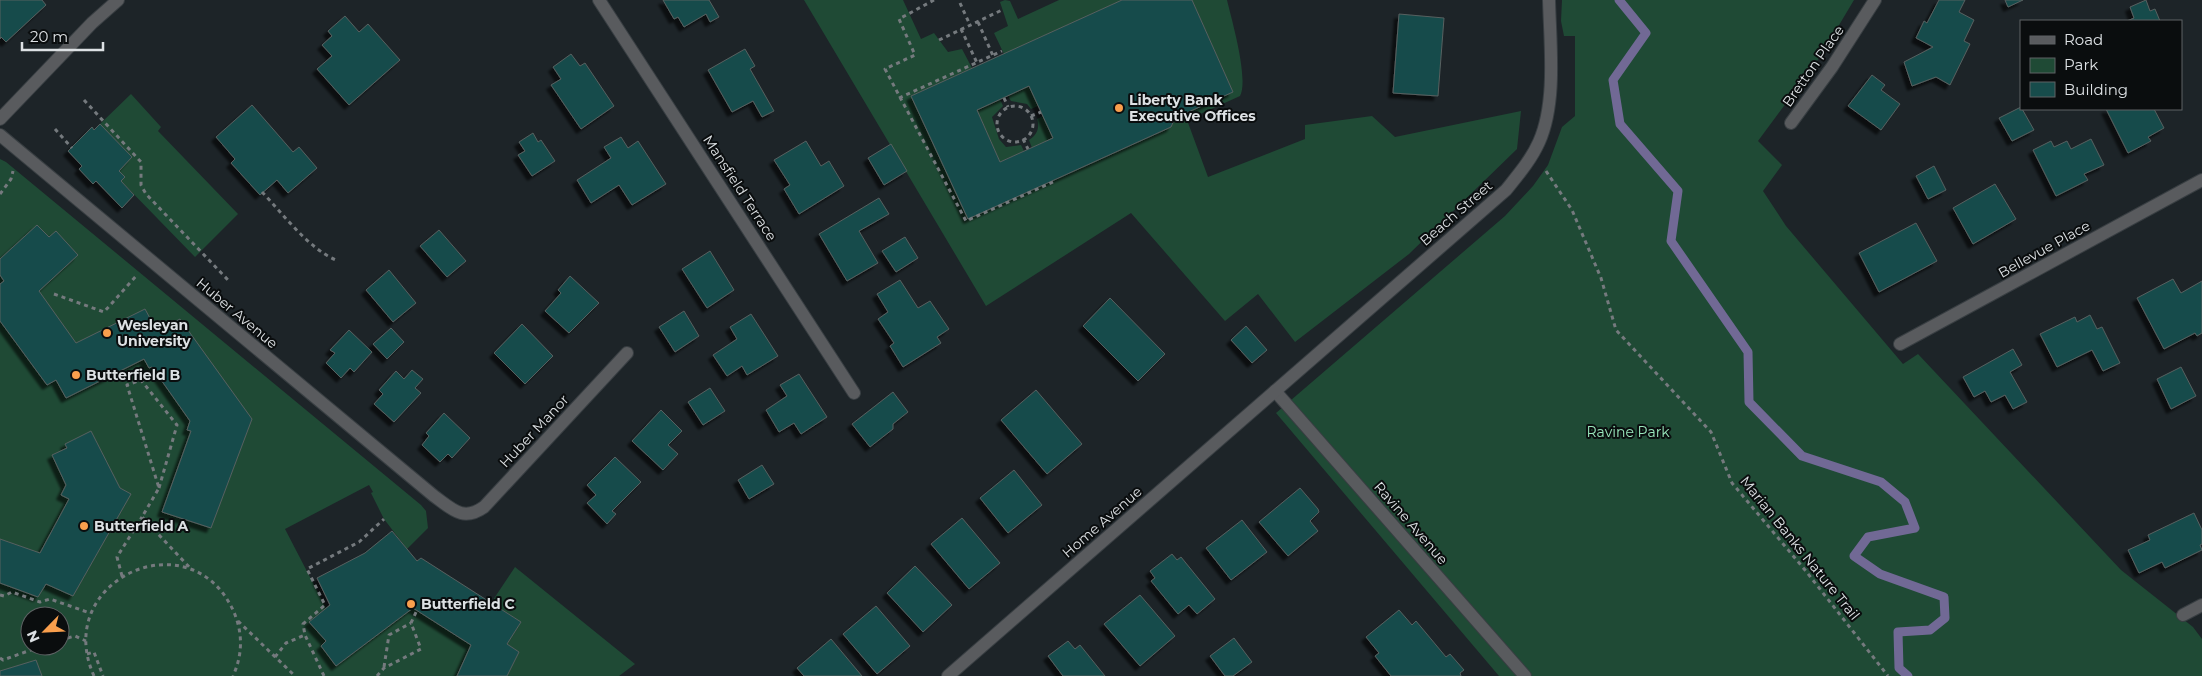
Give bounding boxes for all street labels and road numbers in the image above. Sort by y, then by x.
street label: Bretton Place [1778,22,1848,110]
street label: Mansfield Terrace [699,132,781,244]
street label: Beach Street [1416,176,1496,249]
street label: Bellevue Place [1995,216,2093,282]
street label: Huber Avenue [193,274,281,352]
street label: Huber Manor [496,390,573,471]
street label: Marian Banks Nature Trail [1736,472,1864,624]
street label: Ravine Avenue [1370,478,1452,568]
street label: Home Avenue [1058,482,1146,562]

